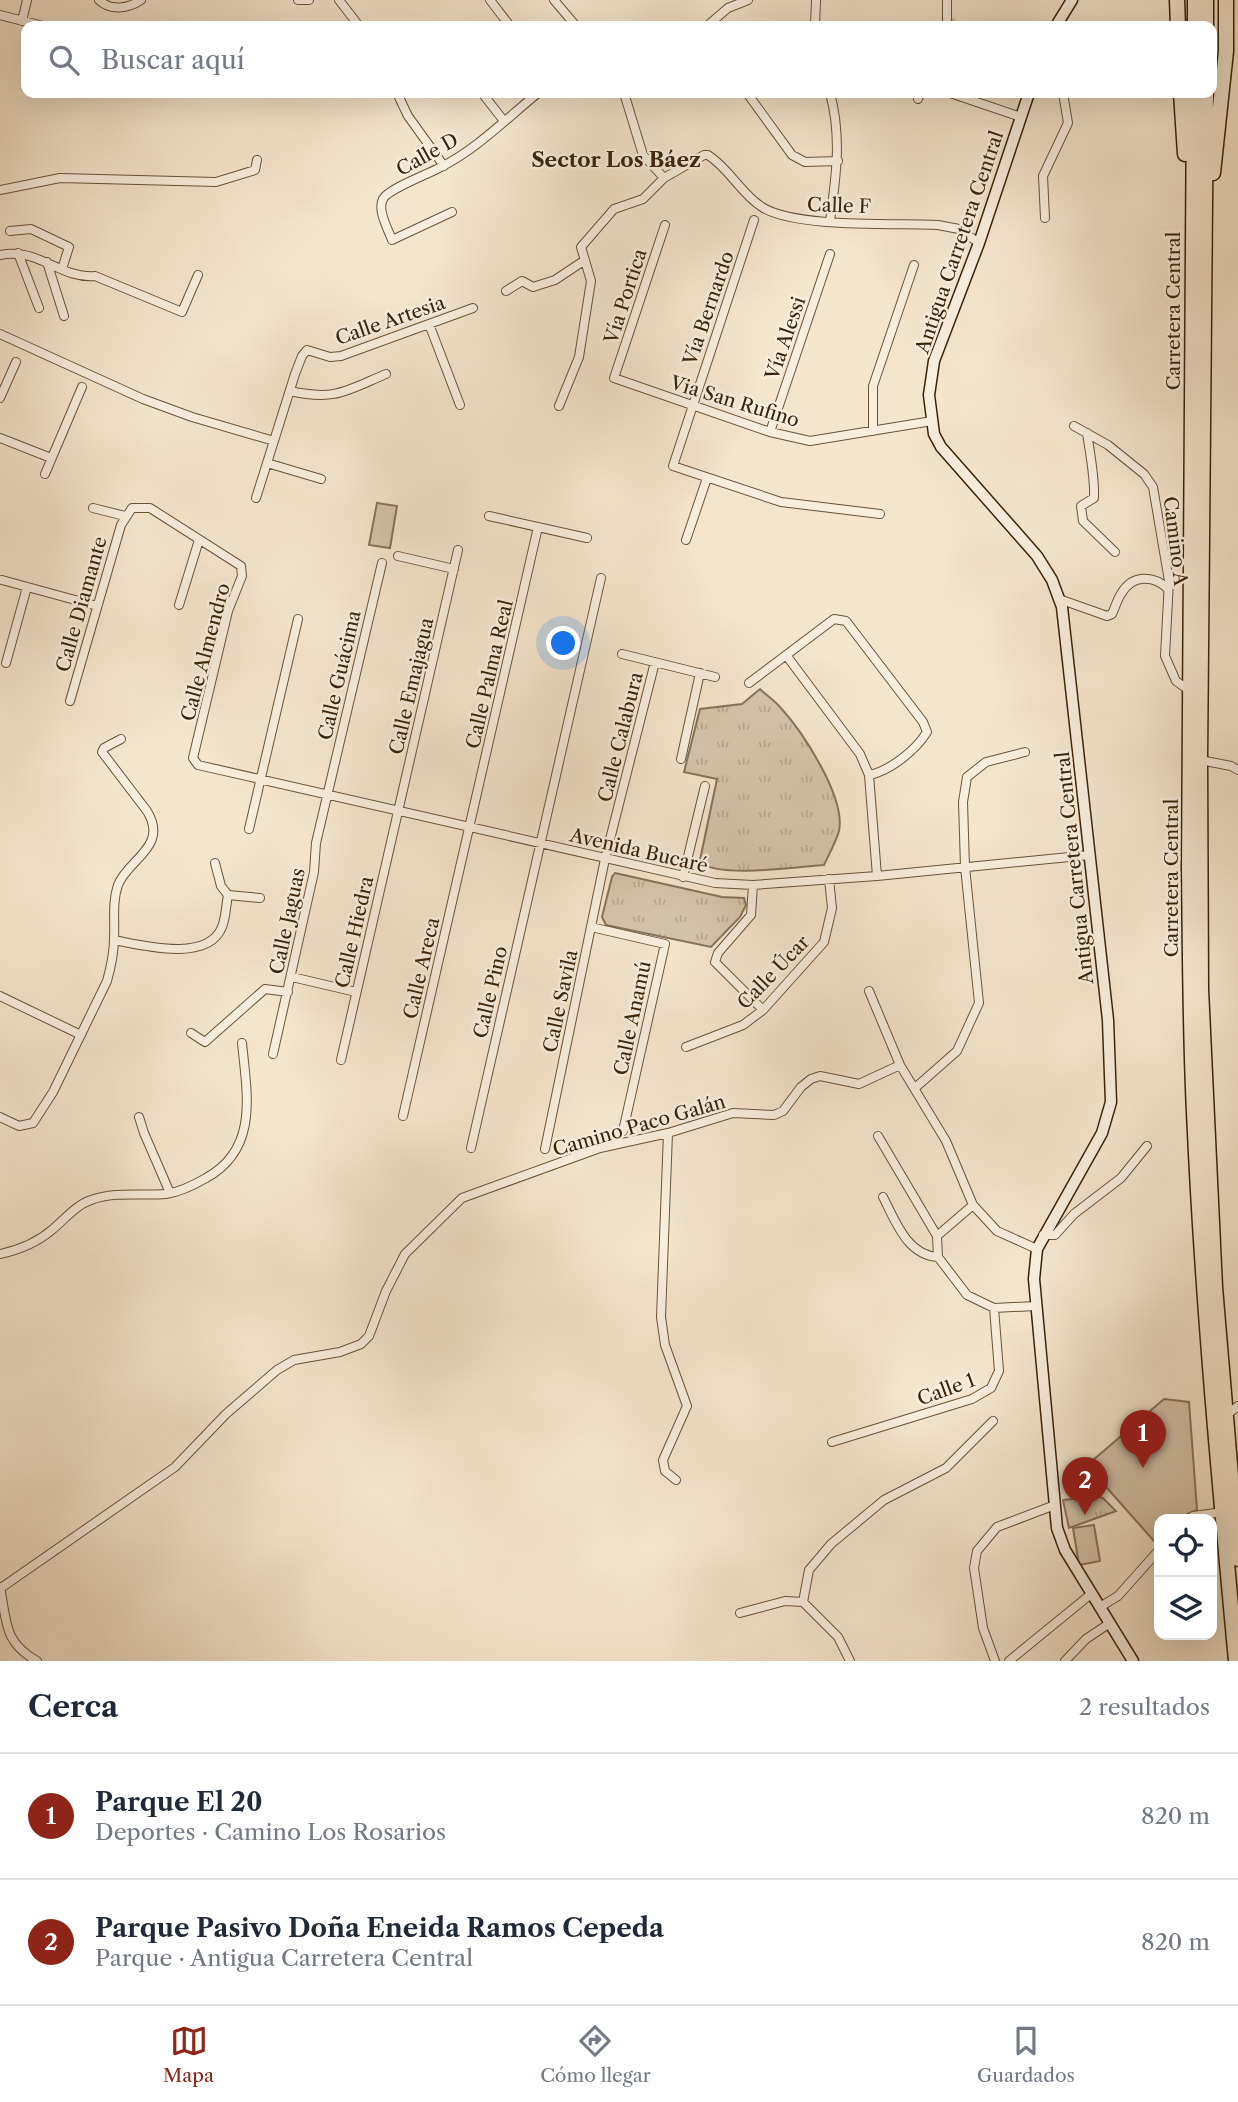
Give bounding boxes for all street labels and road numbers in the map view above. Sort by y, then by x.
street label: Calle D [392,128,462,181]
street label: Antigua Carretera Central [910,128,1009,357]
street label: Calle F [807,193,871,218]
street label: Carretera Central [1162,231,1185,390]
street label: Vía Portica [599,246,652,347]
street label: Vía Bernardo [678,248,739,369]
street label: Calle Artesia [332,291,448,350]
street label: Vía Alessi [760,294,810,384]
street label: Via San Rufino [667,371,802,432]
street label: Camino A [1159,495,1193,588]
street label: Calle Diamante [51,534,112,675]
street label: Calle Almendro [176,581,235,724]
street label: Calle Palma Real [461,597,518,751]
street label: Calle Guácima [313,608,366,742]
street label: Calle Emajagua [385,615,438,757]
street label: Calle Calabura [593,670,648,804]
street label: Antigua Carretera Central [1051,750,1098,986]
street label: Carretera Central [1160,798,1183,957]
street label: Avenida Bucaré [567,823,710,878]
street label: Calle Jaguas [265,866,310,976]
street label: Calle Hiedra [330,874,379,990]
street label: Calle Areca [399,915,444,1021]
street label: Calle Úcar [733,931,814,1014]
street label: Calle Pino [469,944,512,1040]
street label: Calle Savila [538,948,583,1054]
street label: Calle Anamú [609,958,656,1077]
street label: Camino Paco Galán [550,1090,728,1161]
street label: Calle 1 [914,1368,978,1410]

